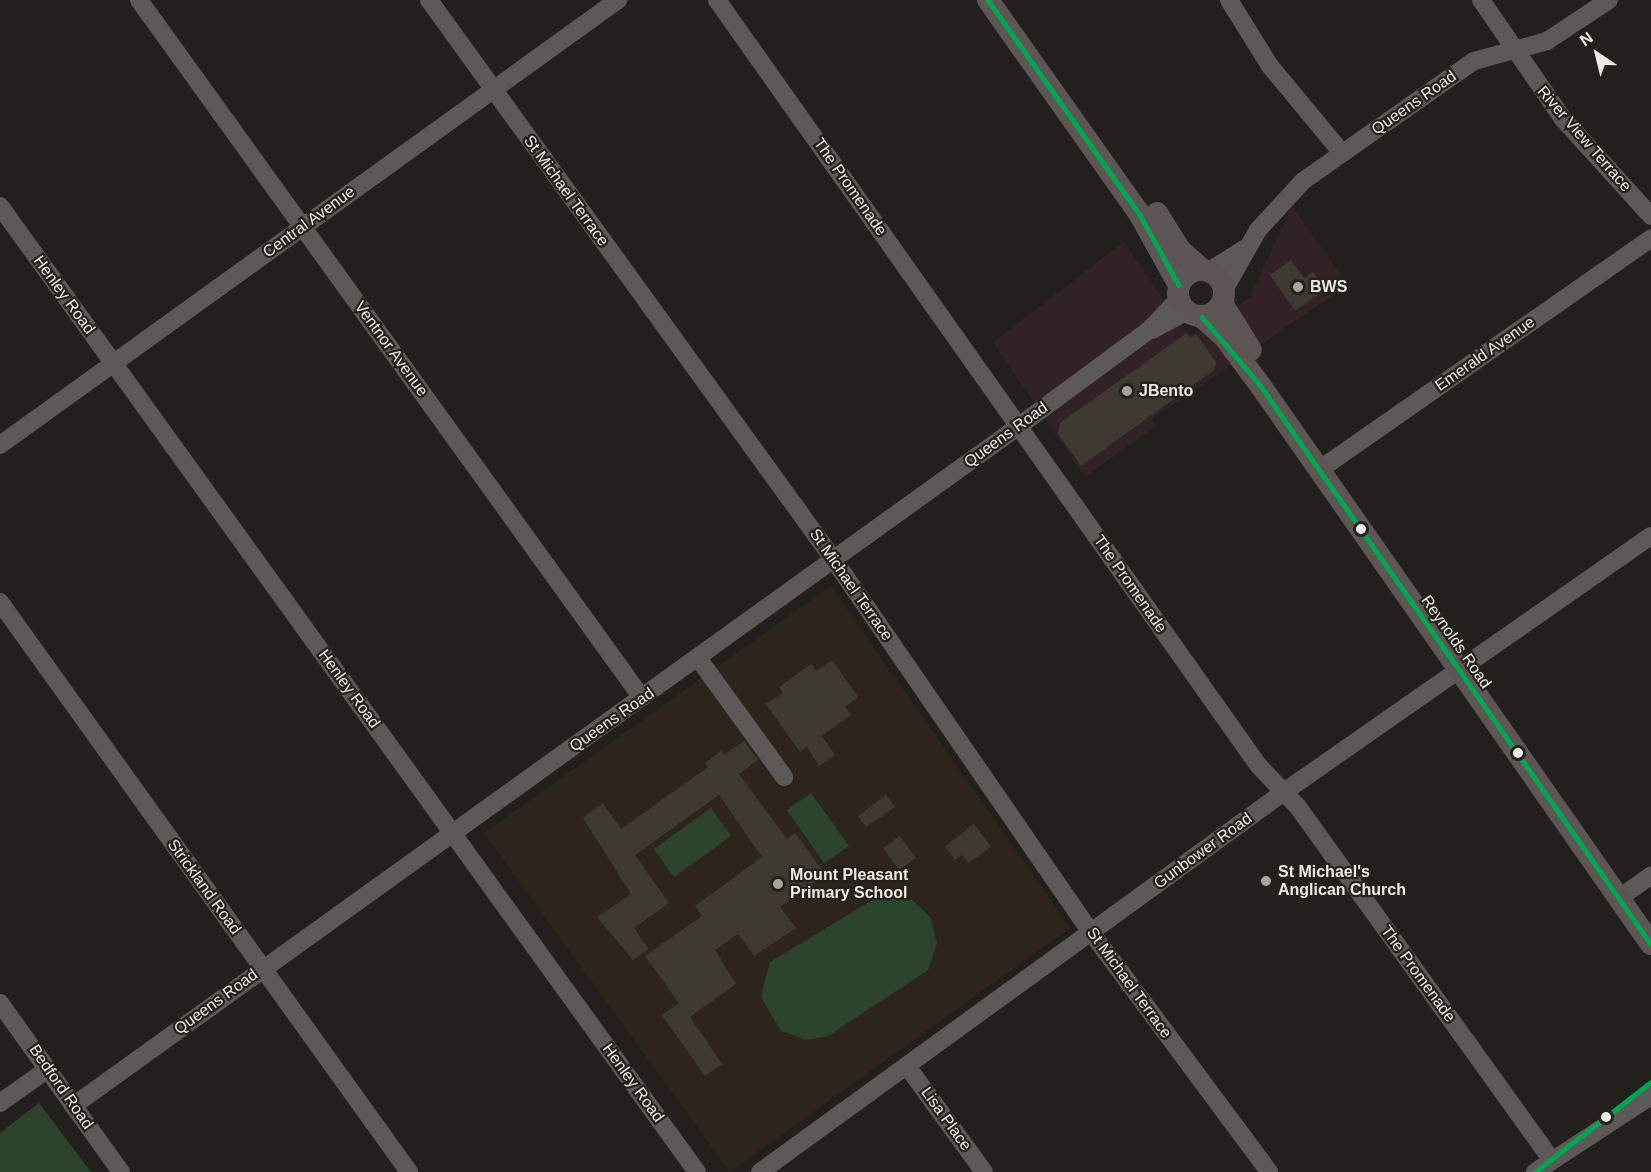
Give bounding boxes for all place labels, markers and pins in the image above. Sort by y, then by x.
place label: BWS [1310,277,1347,297]
marker: BWS [1291,280,1305,294]
place label: JBento [1139,381,1193,401]
marker: JBento [1120,384,1134,398]
unlabelled marker [1355,523,1367,535]
unlabelled marker [1512,747,1524,759]
place label: St Michael's Anglican Church [1278,862,1406,900]
place label: Mount Pleasant Primary School [790,865,908,903]
marker: St Michael's Anglican Church [1259,874,1273,888]
marker: Mount Pleasant Primary School [771,877,785,891]
unlabelled marker [1600,1111,1612,1123]

